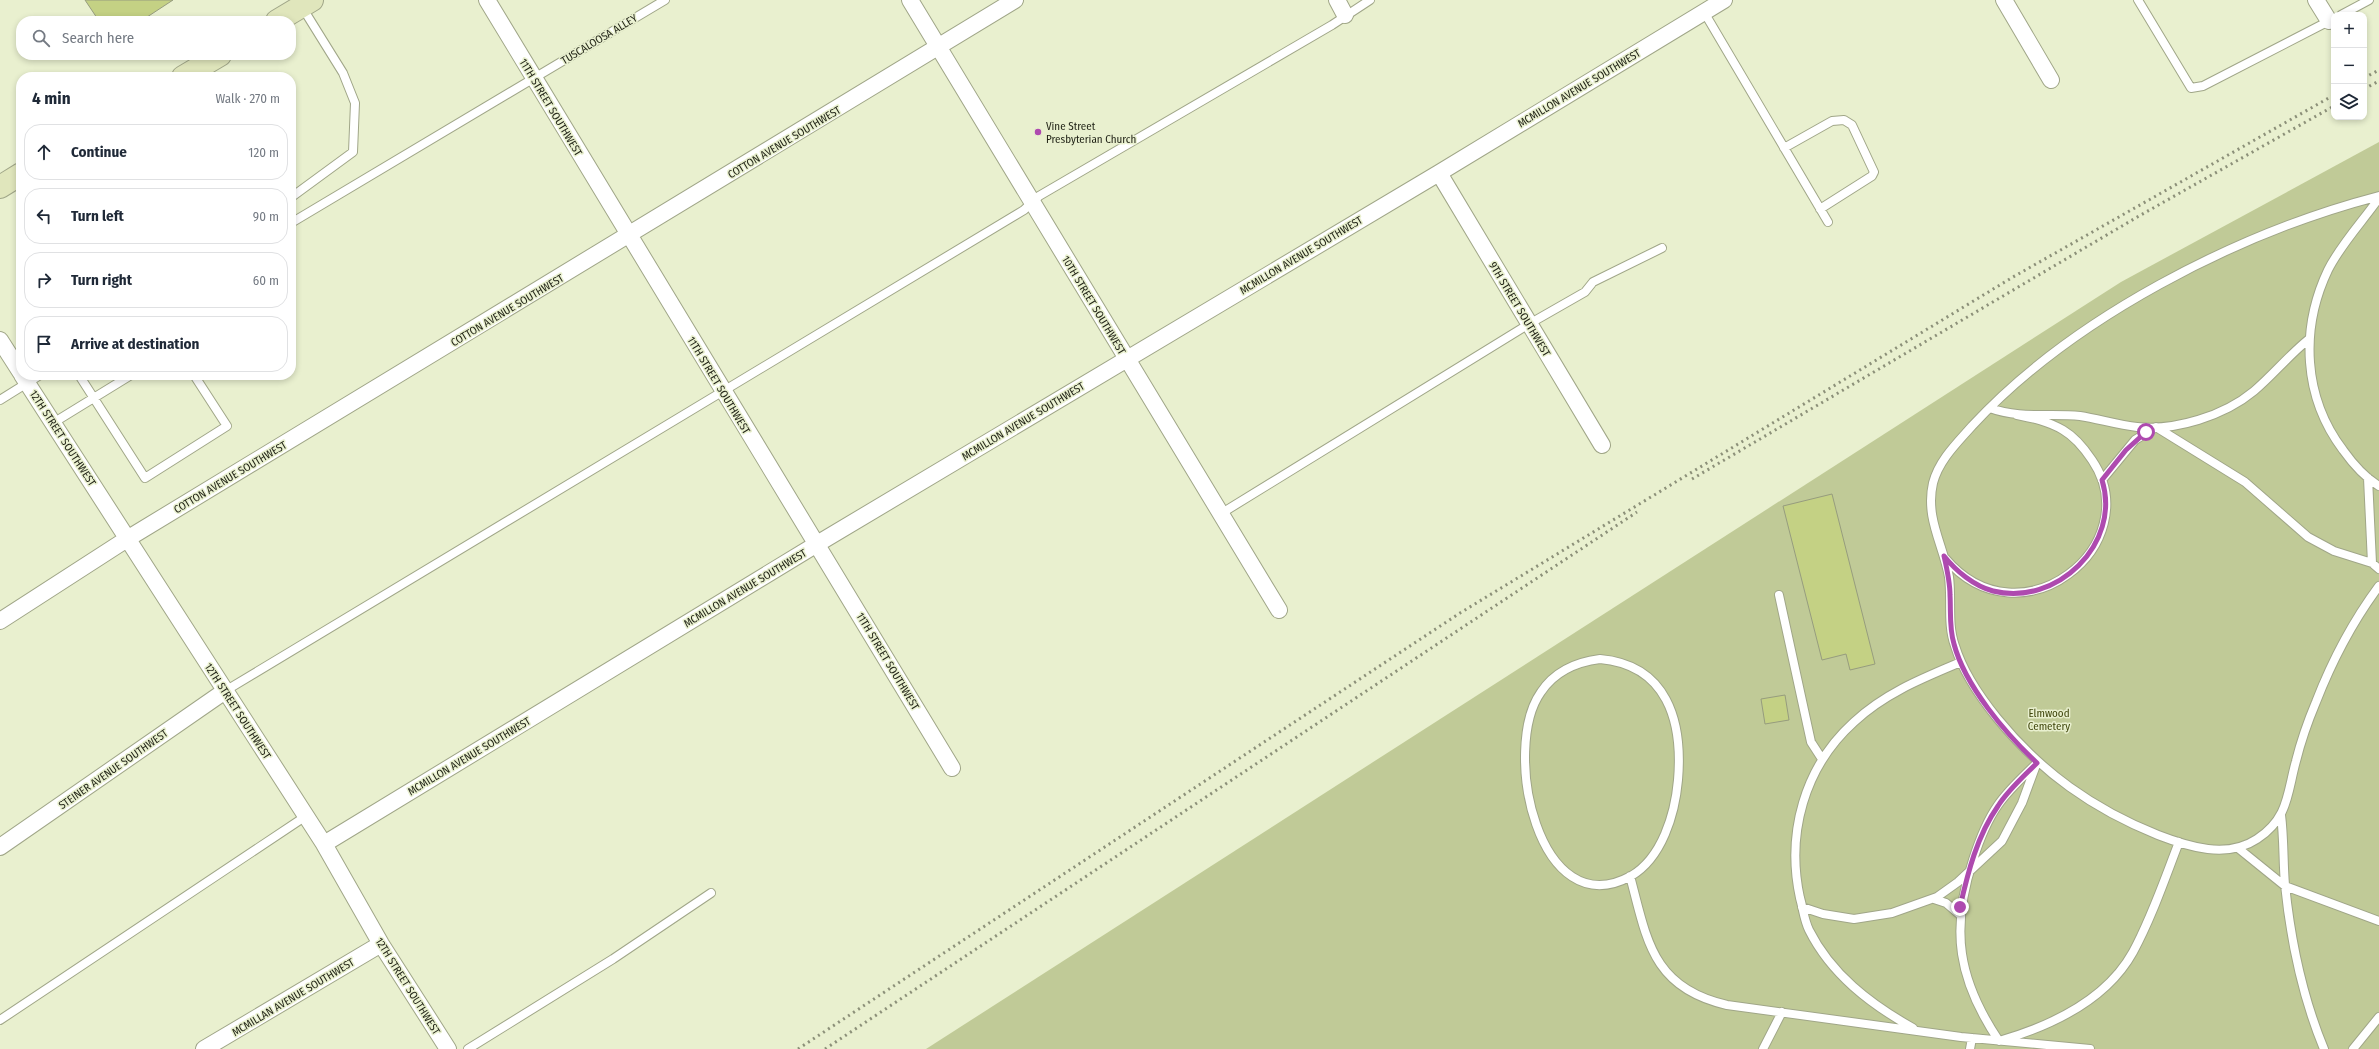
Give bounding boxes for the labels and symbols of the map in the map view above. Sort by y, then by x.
street label: TUSCALOOSA ALLEY [559,11,640,67]
street label: MCMILLON AVENUE SOUTHWEST [1516,46,1644,130]
street label: 11TH STREET SOUTHWEST [516,56,585,159]
street label: COTTON AVENUE SOUTHWEST [725,103,844,181]
place label: Vine Street Presbyterian Church [1046,120,1136,146]
marker: Vine Street Presbyterian Church [1033,127,1043,137]
street label: MCMILLON AVENUE SOUTHWEST [1238,213,1366,297]
street label: 10TH STREET SOUTHWEST [1059,254,1129,358]
street label: 9TH STREET SOUTHWEST [1486,260,1553,360]
street label: COTTON AVENUE SOUTHWEST [448,271,567,349]
street label: 11TH STREET SOUTHWEST [684,334,753,437]
street label: MCMILLON AVENUE SOUTHWEST [960,379,1088,463]
street label: 12TH STREET SOUTHWEST [27,388,99,489]
route start [2137,423,2155,441]
street label: COTTON AVENUE SOUTHWEST [171,438,290,516]
street label: MCMILLON AVENUE SOUTHWEST [682,546,810,630]
street label: 11TH STREET SOUTHWEST [853,610,922,713]
street label: 12TH STREET SOUTHWEST [202,661,274,762]
park label: Elmwood Cemetery [2028,707,2070,733]
street label: MCMILLON AVENUE SOUTHWEST [406,714,534,798]
street label: STEINER AVENUE SOUTHWEST [56,726,171,812]
route end [1951,898,1969,916]
street label: 12TH STREET SOUTHWEST [372,935,443,1038]
street label: MCMILLAN AVENUE SOUTHWEST [230,955,357,1039]

